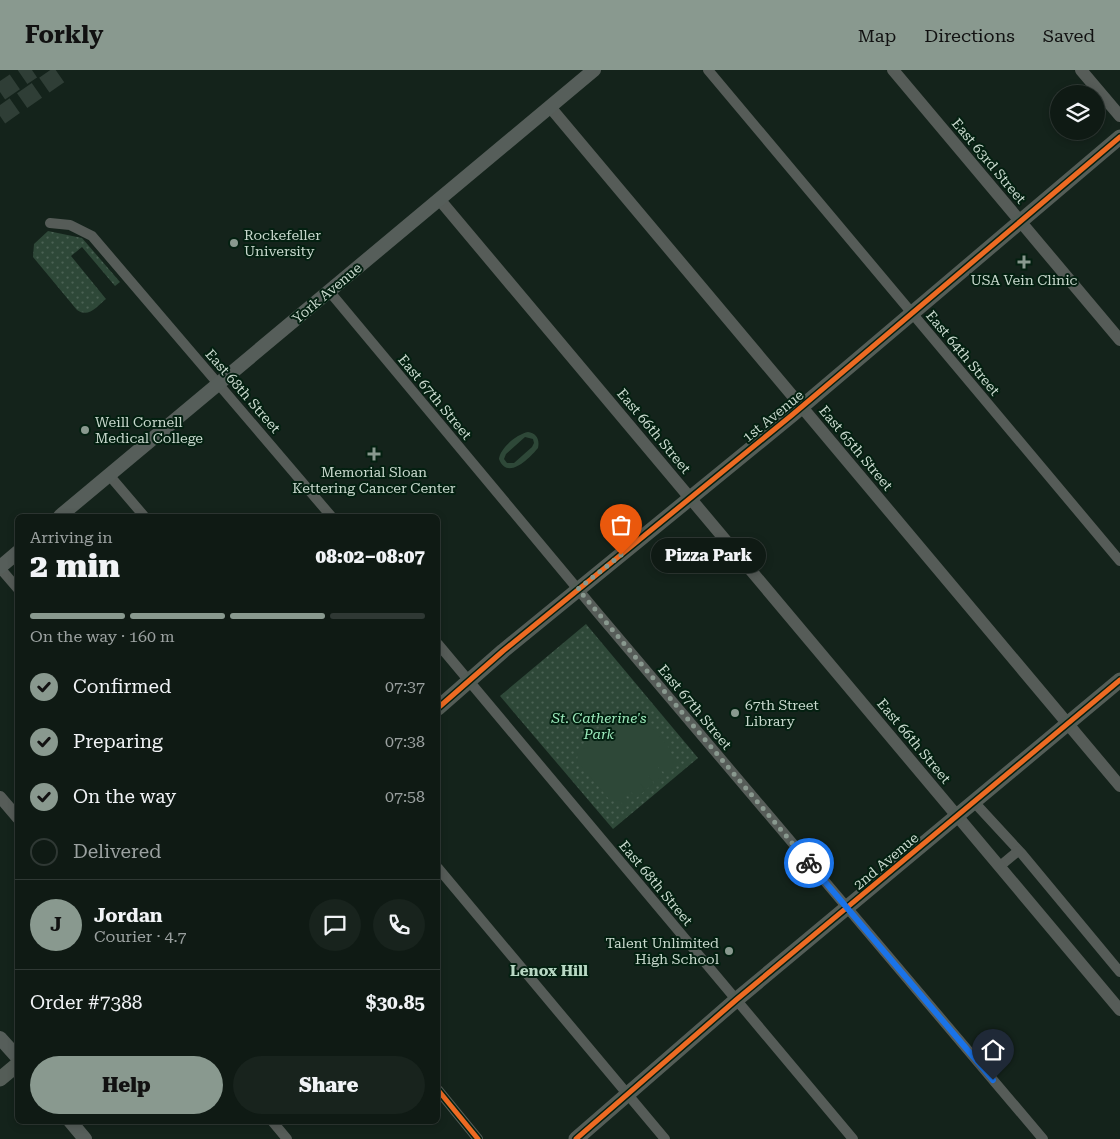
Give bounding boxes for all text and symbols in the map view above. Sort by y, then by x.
text: Forkly [25,21,104,49]
text: Map [858,25,896,46]
text: Directions [924,25,1015,46]
text: Saved [1043,25,1095,46]
map controls [1050,85,1105,140]
button: layers [1050,85,1105,140]
street label: East 63rd Street [949,115,1029,207]
place label: Rockefeller University [244,227,321,259]
marker: Rockefeller University [228,237,240,249]
marker: USA Vein Clinic [1017,255,1031,269]
street label: York Avenue [289,259,365,327]
place label: USA Vein Clinic [971,272,1078,288]
street label: East 64th Street [923,307,1003,399]
street label: East 68th Street [202,346,284,436]
street label: East 67th Street [395,351,475,443]
street label: East 66th Street [614,385,694,477]
street label: 1st Avenue [739,386,807,445]
street label: East 65th Street [816,402,896,494]
place label: Weill Cornell Medical College [95,414,203,446]
marker: Weill Cornell Medical College [79,424,91,436]
marker: Memorial Sloan Kettering Cancer Center [367,447,381,461]
place label: Memorial Sloan Kettering Cancer Center [292,464,456,496]
pin [600,504,642,555]
icon: bag [607,511,635,539]
text: Arriving in [30,528,113,547]
callout: Pizza Park [651,538,766,572]
text: 08:02–08:07 [316,545,425,568]
text: Pizza Park [665,546,752,565]
text: 2 min [30,547,120,585]
text: On the way · 160 m [30,627,175,646]
street label: East 67th Street [655,661,735,753]
icon: check [30,673,58,701]
text: Confirmed [73,675,171,698]
text: 07:37 [385,677,425,696]
street label: East 66th Street [874,695,954,787]
place label: 67th Street Library [745,697,819,729]
marker: 67th Street Library [729,707,741,719]
park label: St. Catherine's Park [550,710,647,742]
icon: check [30,728,58,756]
text: Preparing [73,730,163,753]
text: 07:38 [385,732,425,751]
icon: check [30,783,58,811]
text: On the way [73,785,176,808]
text: 07:58 [385,787,425,806]
street label: 2nd Avenue [850,829,922,893]
street label: East 68th Street [616,837,696,929]
courier [784,838,834,888]
text: Delivered [73,840,161,863]
icon: bike [795,849,823,877]
button: chat [309,899,361,951]
button: phone [373,899,425,951]
text: Jordan [94,904,163,927]
text: J [50,913,62,936]
text: Courier · 4.7 [94,927,187,946]
place label: Talent Unlimited High School [606,935,720,967]
marker: Talent Unlimited High School [723,945,735,957]
district label: Lenox Hill [510,962,588,980]
text: Order #7388 [30,991,142,1014]
text: $30.85 [366,991,425,1014]
pin [972,1029,1014,1080]
icon: home [979,1036,1007,1064]
button: Help [30,1056,223,1114]
button: Share [233,1056,425,1114]

